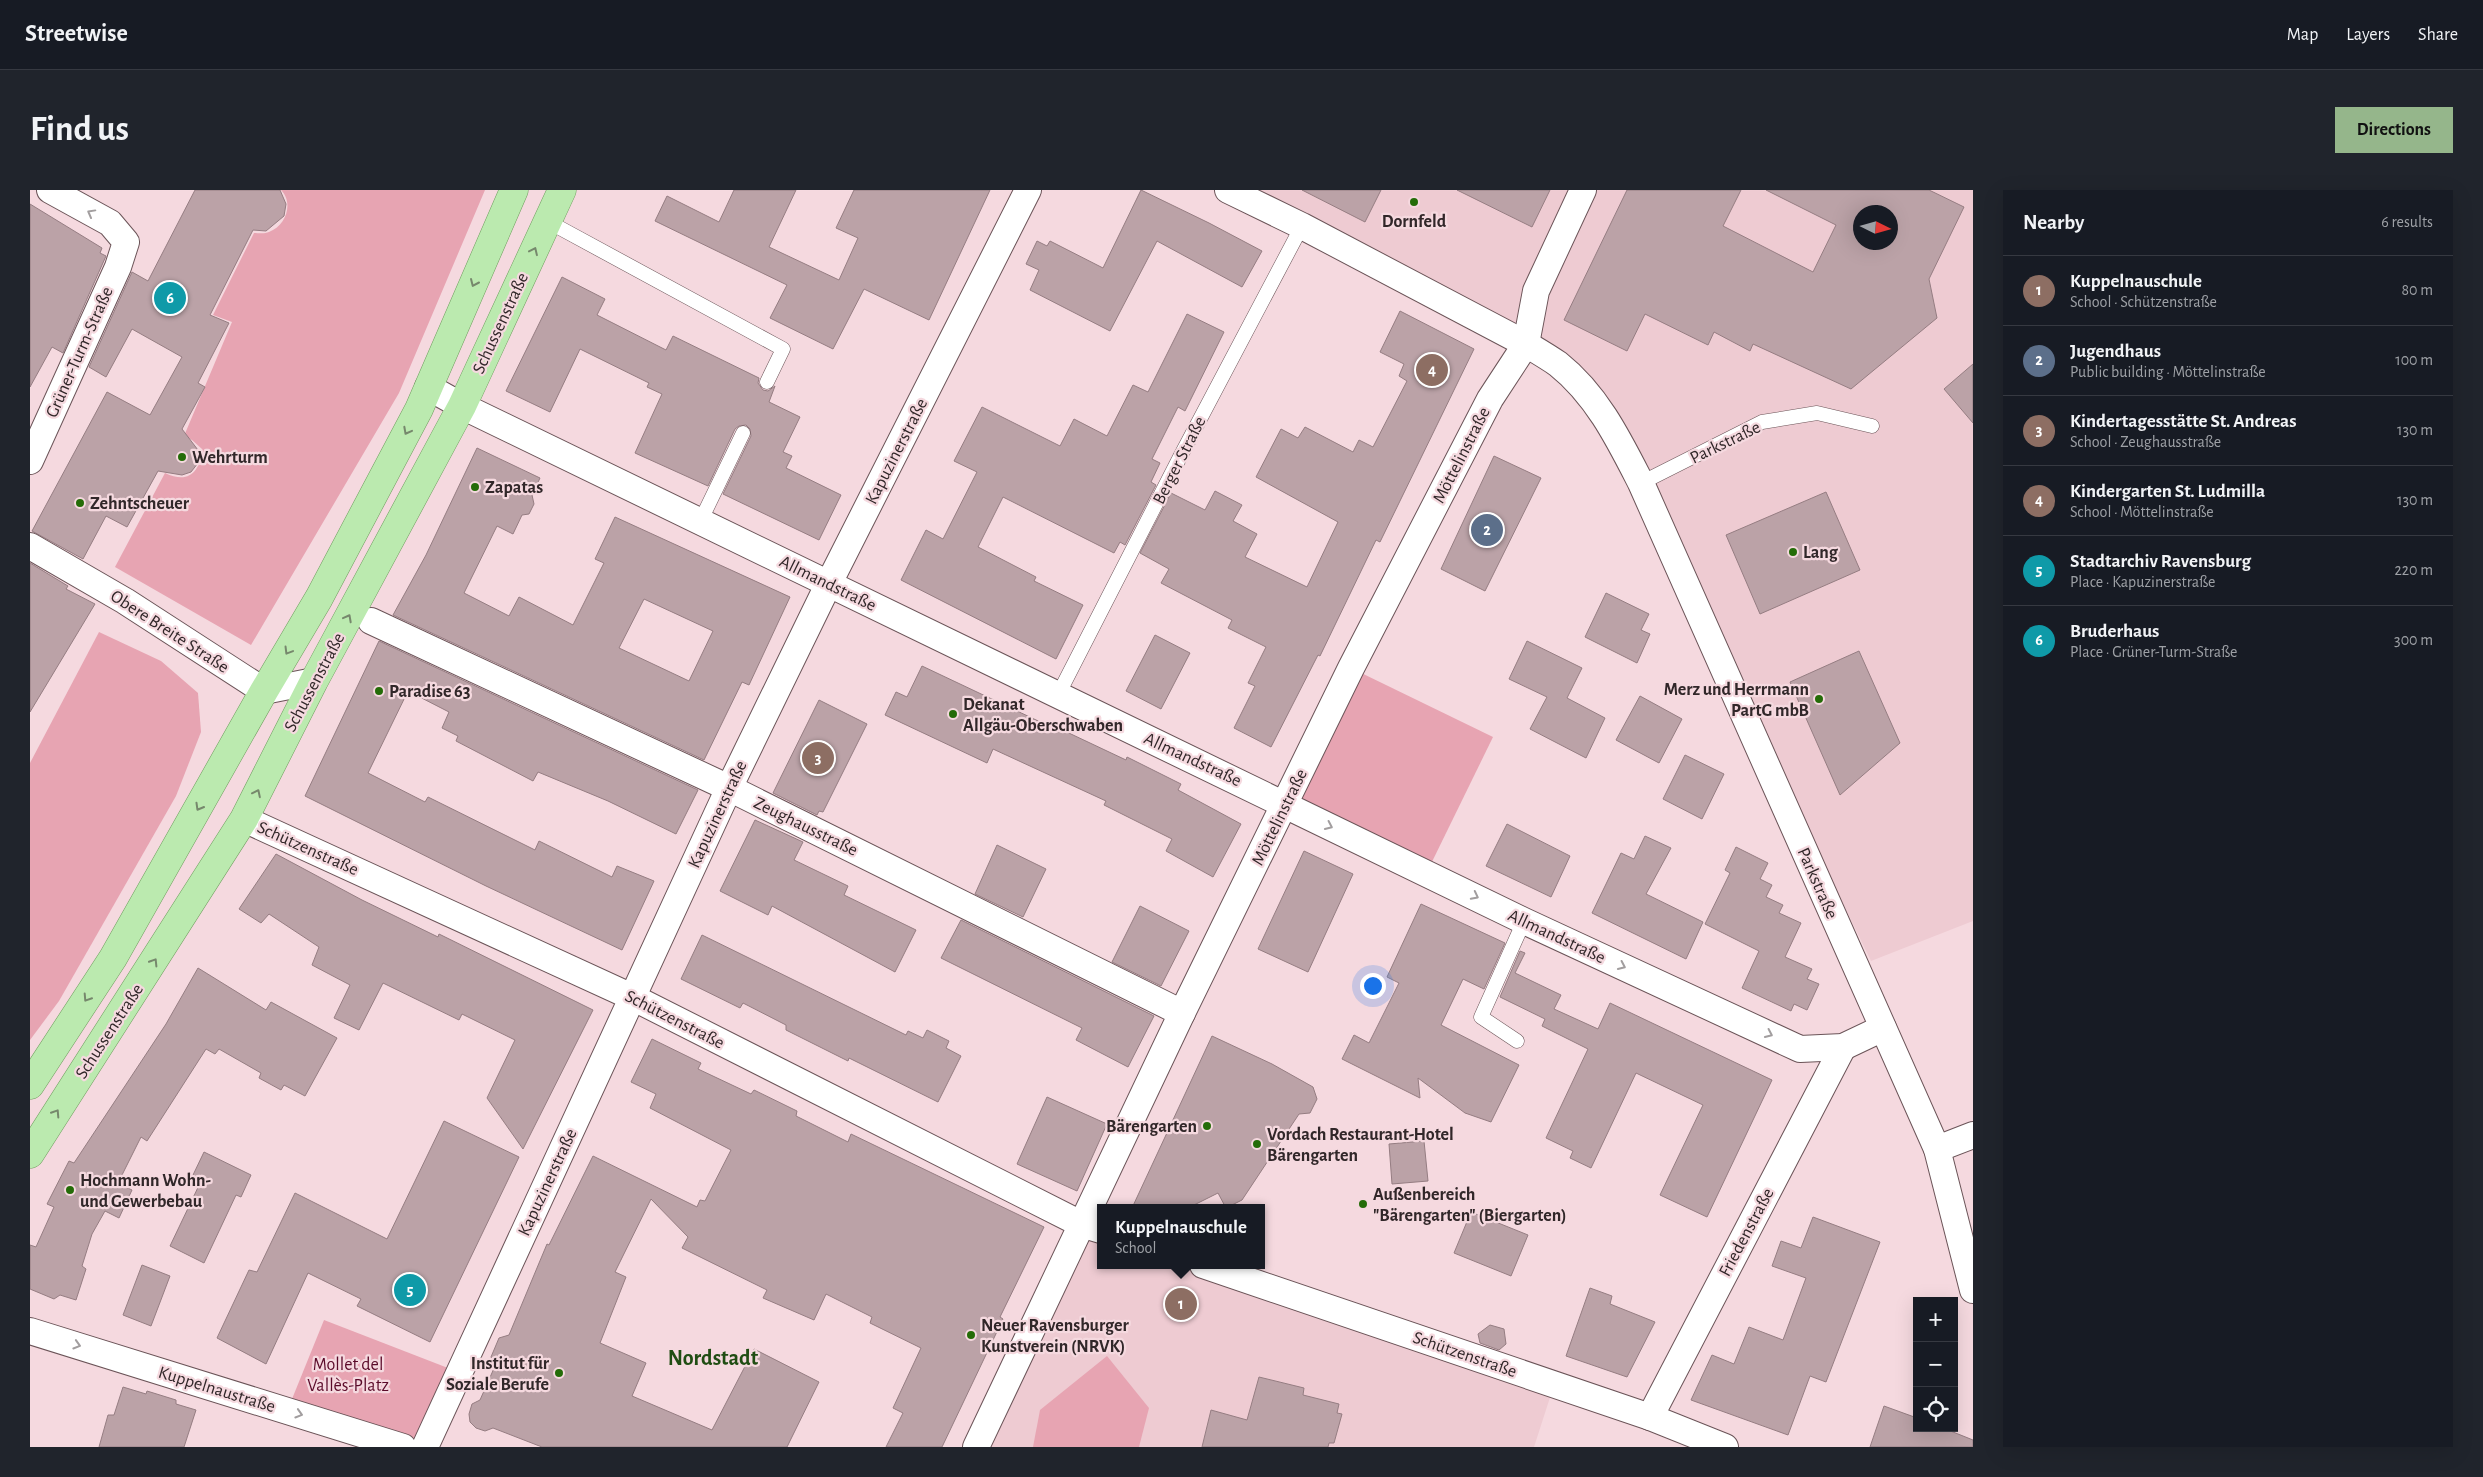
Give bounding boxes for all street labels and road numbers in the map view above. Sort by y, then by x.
street label: Schussenstraße [470,270,532,377]
street label: Grüner-Turm-Straße [43,284,117,420]
street label: Kapuzinerstraße [863,396,931,507]
street label: Möttelinstraße [1430,405,1494,506]
street label: Berger Straße [1150,414,1210,507]
street label: Parkstraße [1687,418,1763,468]
street label: Allmandstraße [776,553,879,615]
street label: Obere Breite Straße [107,587,232,677]
street label: Schussenstraße [281,630,348,735]
street label: Allmandstraße [1141,730,1244,790]
street label: Kapuzinerstraße [685,758,751,871]
street label: Möttelinstraße [1249,766,1311,869]
street label: Zeughausstraße [751,794,860,860]
street label: Schützenstraße [254,819,361,879]
street label: Parkstraße [1793,845,1841,922]
street label: Allmandstraße [1505,907,1608,967]
street label: Schussenstraße [73,981,147,1082]
street label: Schützenstraße [622,987,727,1053]
street label: Kapuzinerstraße [515,1126,581,1239]
street label: Friedenstraße [1716,1185,1778,1280]
street label: Schützenstraße [1410,1329,1519,1381]
street label: Kuppelnaustraße [156,1364,277,1416]

